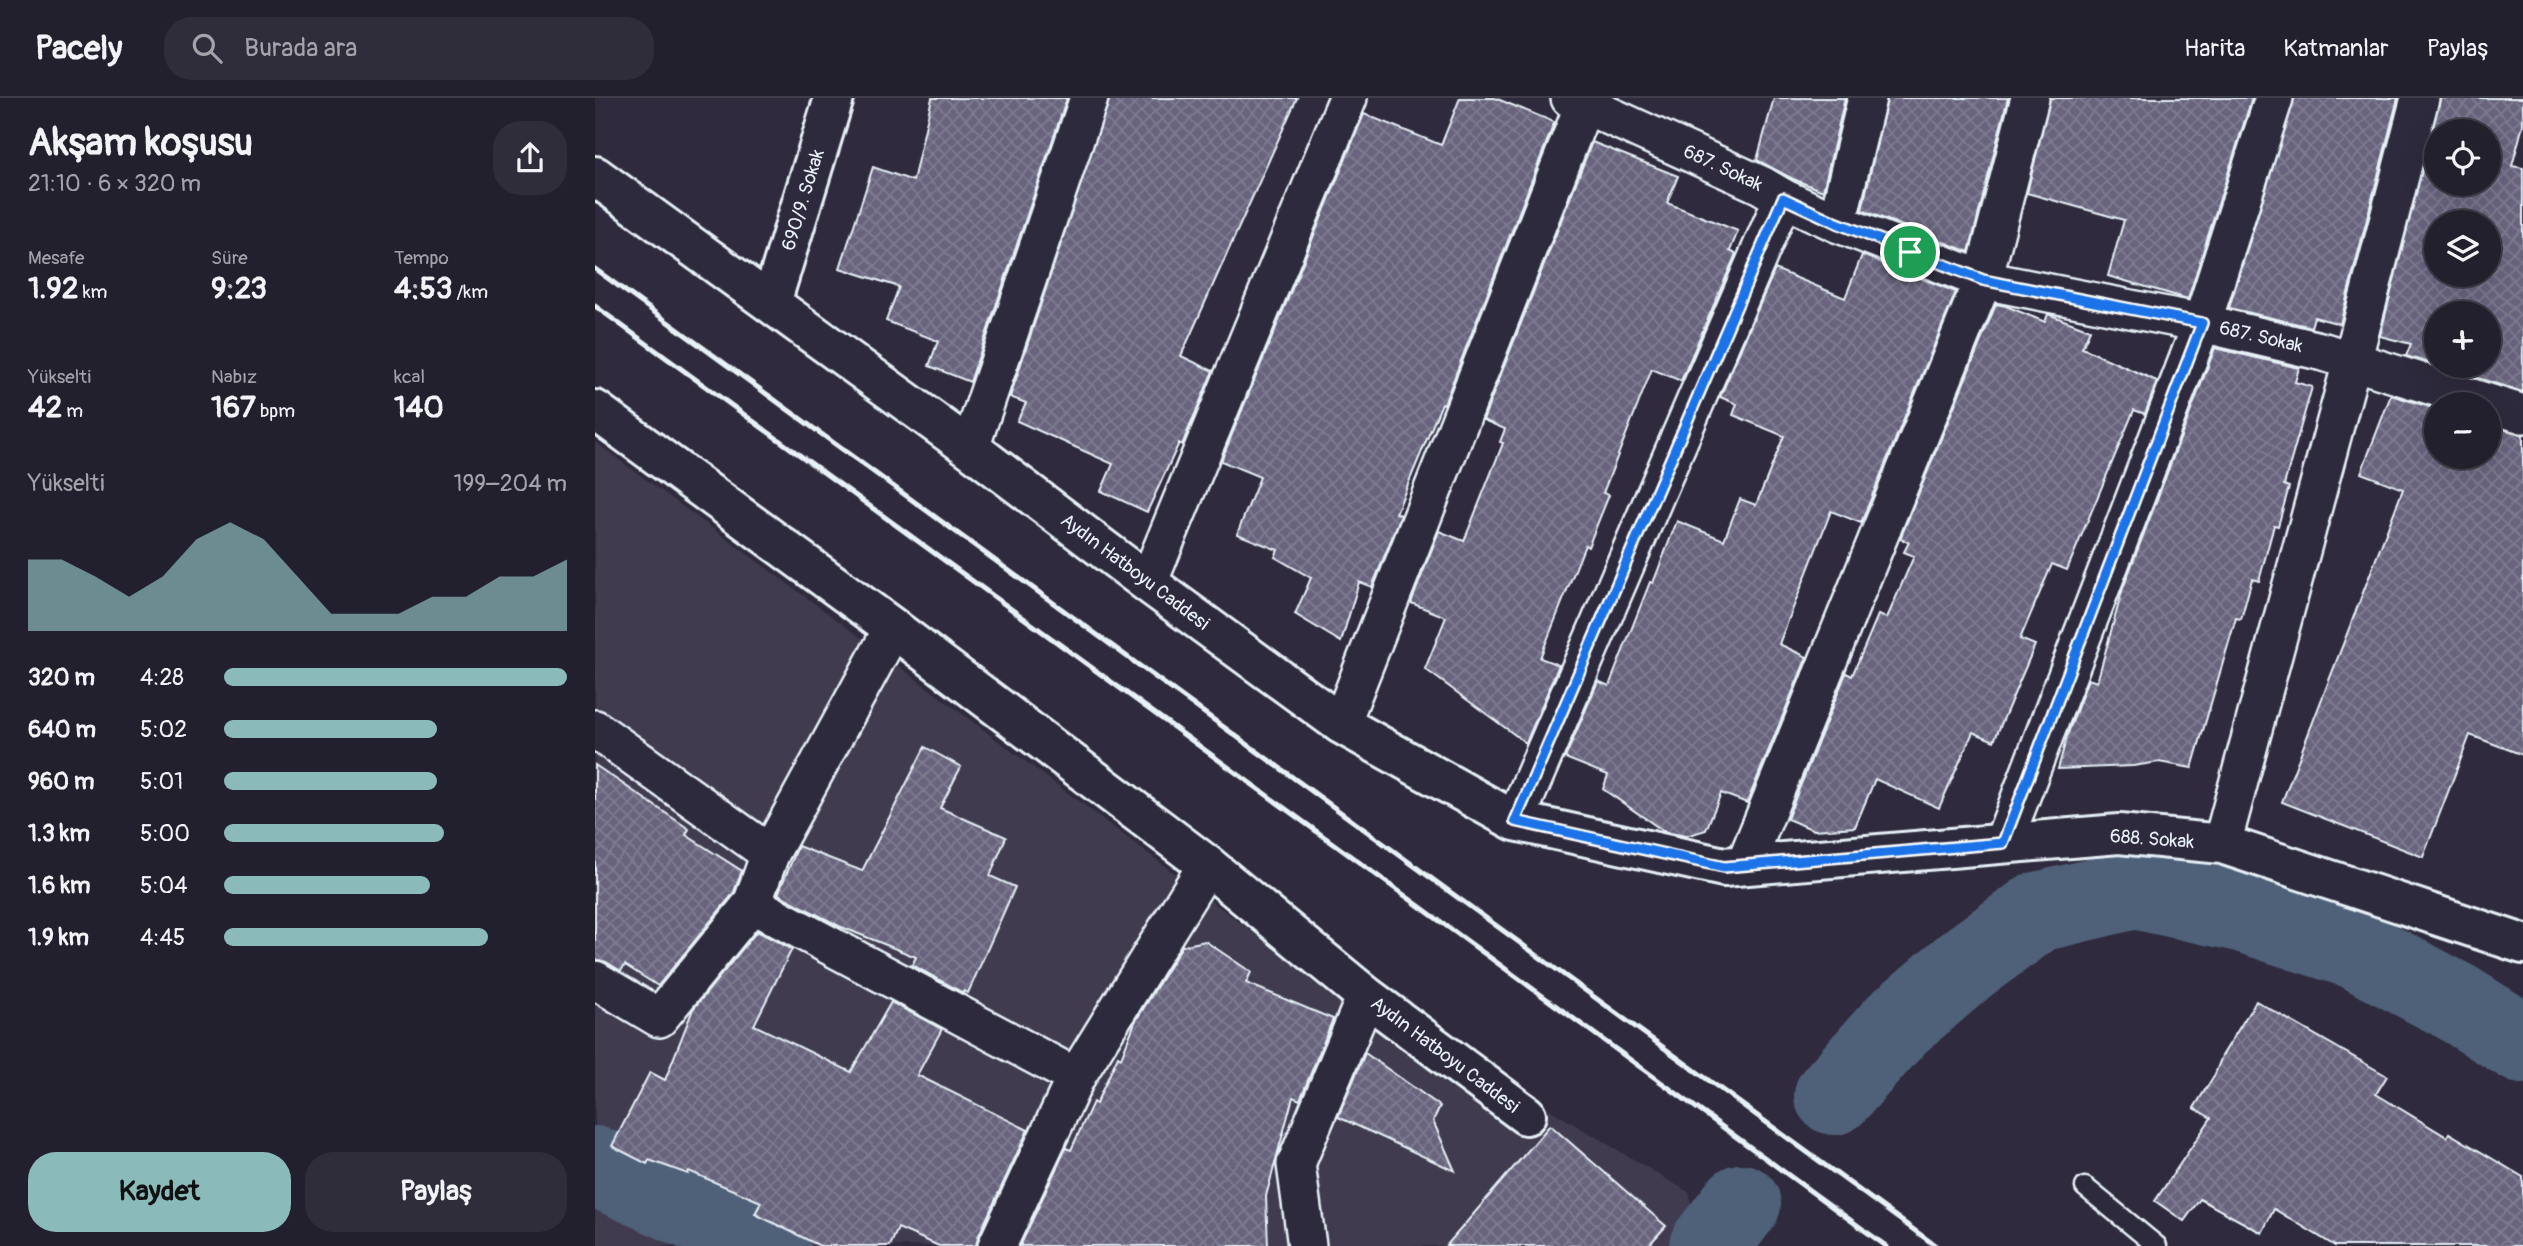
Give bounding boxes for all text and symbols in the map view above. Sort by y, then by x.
search box [164,17,654,80]
text: Pacely [35,28,122,69]
icon: search [188,29,226,67]
text: Burada ara [244,32,357,64]
text: Harita [2184,34,2245,63]
text: Katmanlar [2283,34,2389,63]
text: Paylaş [2427,34,2488,63]
text: Akşam koşusu [28,119,253,167]
map controls [2424,119,2501,469]
button: locate [2424,119,2501,196]
button: share [493,121,567,195]
street label: 687. Sokak [1679,139,1767,197]
street label: 690/9. Sokak [776,146,830,254]
text: 21:10 · 6 × 320 m [28,169,201,198]
button: layers [2424,210,2501,287]
pin [1880,222,1940,282]
icon: arrive [1891,233,1929,271]
text: Mesafe [28,246,84,270]
text: Süre [211,246,248,270]
text: Tempo [394,246,449,270]
text: 1.92 [28,270,79,307]
text: 9:23 [211,270,267,307]
text: 4:53 [394,270,452,307]
text: km [79,280,107,304]
text: /km [452,280,488,304]
button: + [2424,301,2501,378]
street label: 687. Sokak [2217,316,2305,358]
text: Yükselti [28,365,91,389]
text: Nabız [211,365,257,389]
text: kcal [394,365,425,389]
text: 42 [28,389,62,426]
text: 167 [211,389,256,426]
text: 140 [394,389,444,426]
button: − [2424,392,2501,469]
text: m [62,399,83,423]
text: bpm [256,399,295,423]
text: Yükselti [28,469,105,498]
text: 199–204 m [453,469,567,498]
street label: Aydın Hatboyu Caddesi [1056,508,1214,636]
text: 320 m [28,663,95,692]
text: 4:28 [140,663,184,692]
text: 640 m [28,715,96,744]
text: 5:02 [140,715,187,744]
text: 960 m [28,767,94,796]
text: 5:01 [140,767,183,796]
text: 1.3 km [28,819,90,848]
text: 5:00 [140,819,190,848]
street label: 688. Sokak [2109,824,2195,854]
text: 1.6 km [28,871,90,900]
text: 5:04 [140,871,188,900]
text: 1.9 km [28,923,89,952]
text: 4:45 [140,923,185,952]
street label: Aydın Hatboyu Caddesi [1366,991,1524,1119]
button: Kaydet [28,1152,291,1232]
button: Paylaş [305,1152,567,1232]

